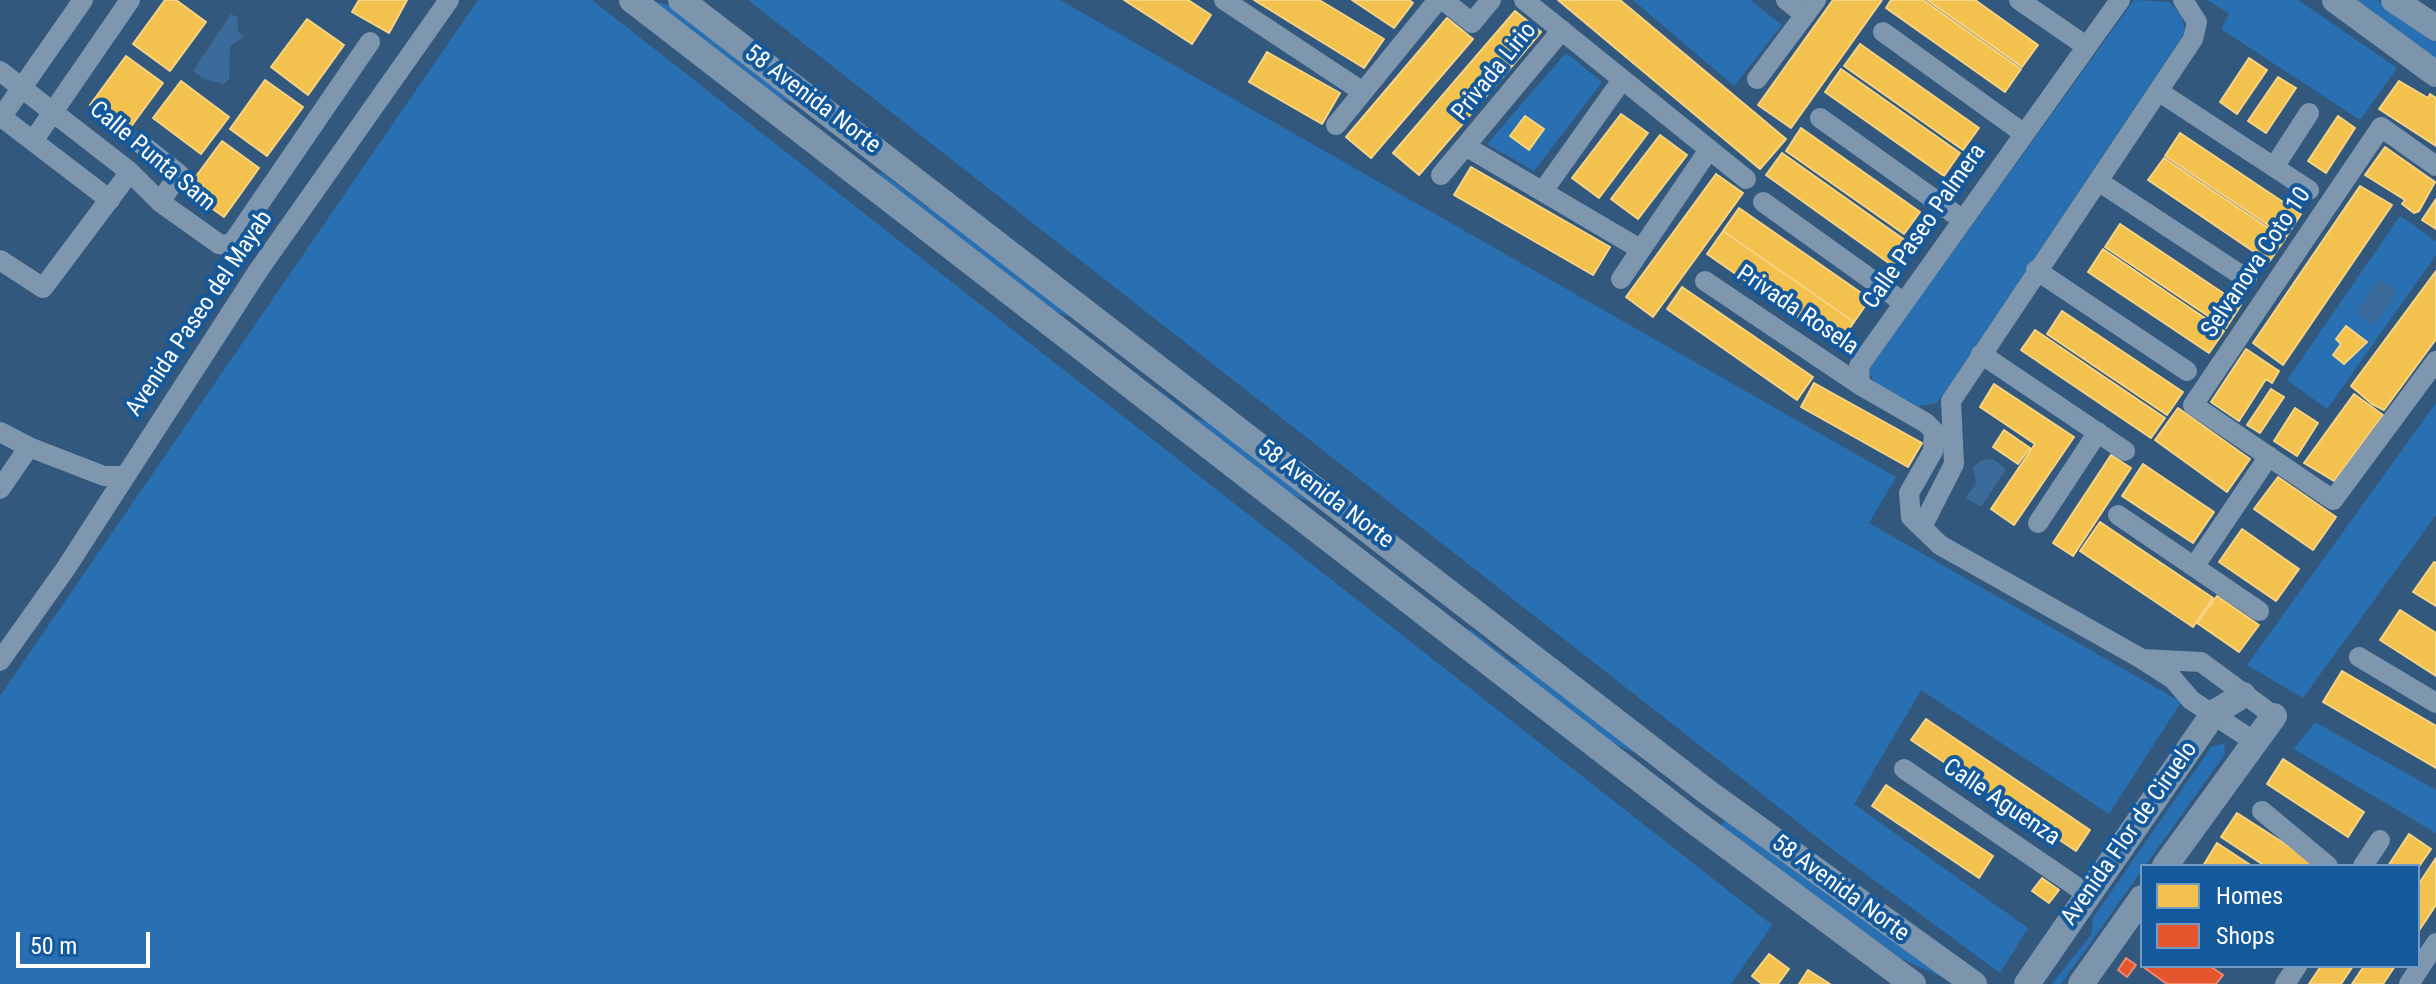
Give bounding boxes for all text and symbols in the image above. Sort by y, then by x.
street label: Privada Lirio [1447,17,1543,127]
street label: 58 Avenida Norte [738,39,886,161]
street label: Calle Punta Sam [83,96,221,218]
street label: Calle Paseo Palmera [1857,139,1993,315]
street label: Selvanova Coto 10 [2196,182,2318,344]
street label: Avenida Paseo del Mayab [120,206,280,422]
street label: Privada Rosela [1731,260,1863,362]
street label: 58 Avenida Norte [1251,434,1399,556]
street label: Avenida Flor de Ciruelo [2056,736,2204,932]
street label: Calle Aguenza [1937,753,2065,853]
street label: 58 Avenida Norte [1766,829,1914,949]
legend [2140,864,2420,968]
text: Homes [2216,882,2283,910]
scale bar [20,916,154,966]
text: Shops [2216,922,2275,950]
text: 50 m [30,932,77,960]

